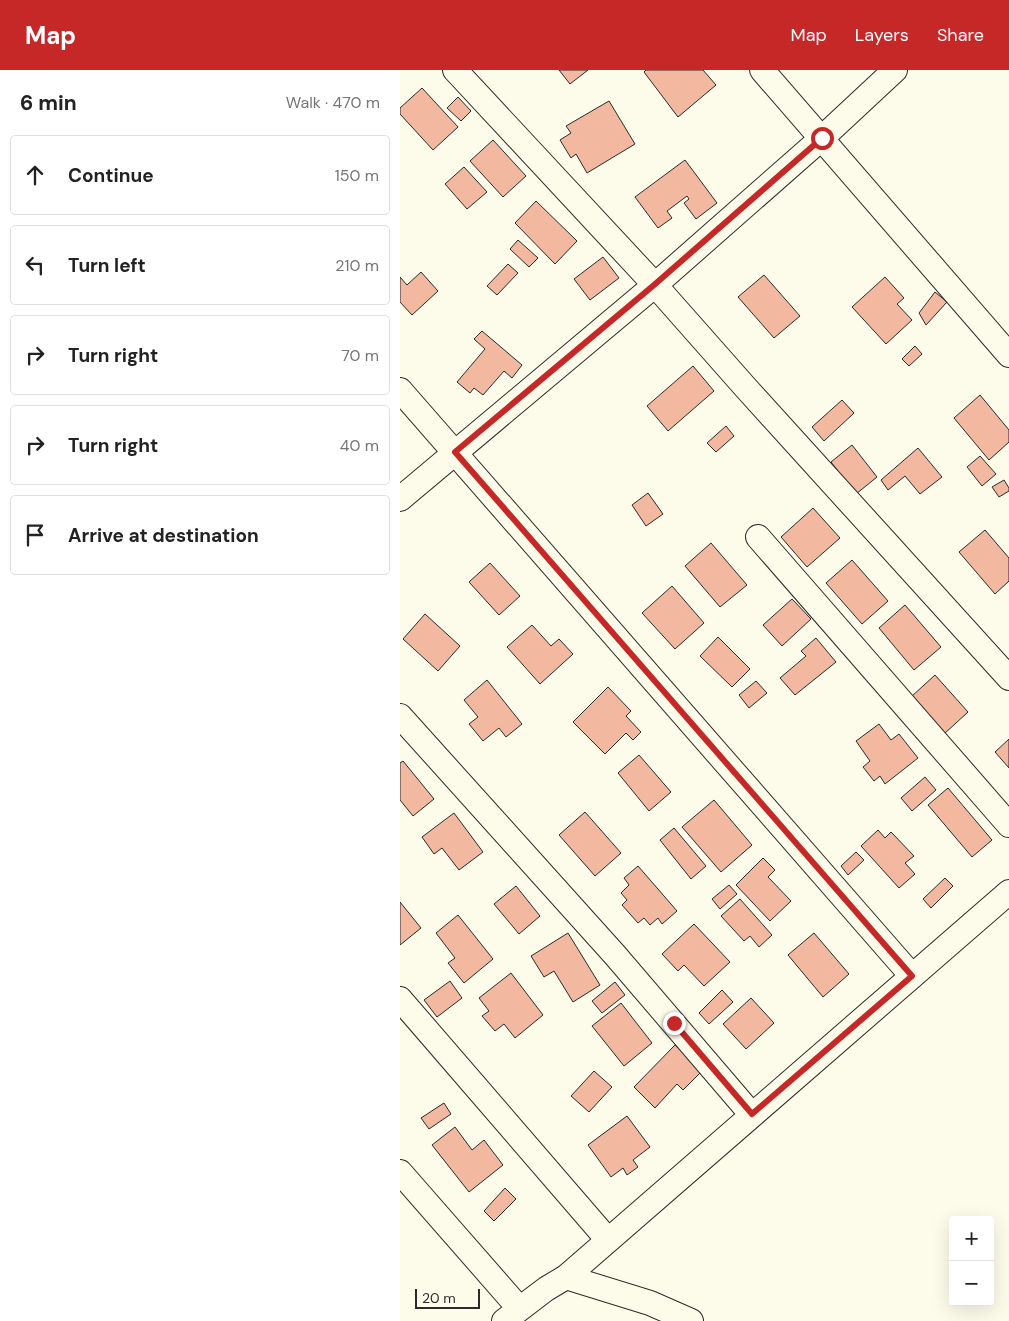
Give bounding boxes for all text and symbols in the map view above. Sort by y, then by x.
text: Map [25,20,76,51]
text: Map [791,23,827,47]
text: Layers [855,23,909,47]
text: Share [937,23,984,47]
text: 6 min [20,89,77,117]
text: Walk · 470 m [286,92,380,113]
route start [811,127,834,150]
icon: ahead [21,161,49,189]
text: Continue [68,163,154,188]
text: 150 m [335,165,379,186]
icon: left [21,251,49,279]
text: Turn left [68,253,146,278]
text: 210 m [335,255,379,276]
icon: right [21,341,49,369]
text: Turn right [68,343,158,368]
text: 70 m [341,345,379,366]
icon: right [21,431,49,459]
text: Turn right [68,433,158,458]
text: 40 m [340,435,379,456]
icon: arrive [21,521,49,549]
text: Arrive at destination [68,523,259,548]
route end [663,1012,686,1035]
map controls [949,1216,994,1306]
button: + [949,1216,994,1261]
button: − [949,1261,994,1306]
scale bar [415,1286,480,1309]
text: 20 m [422,1289,456,1307]

